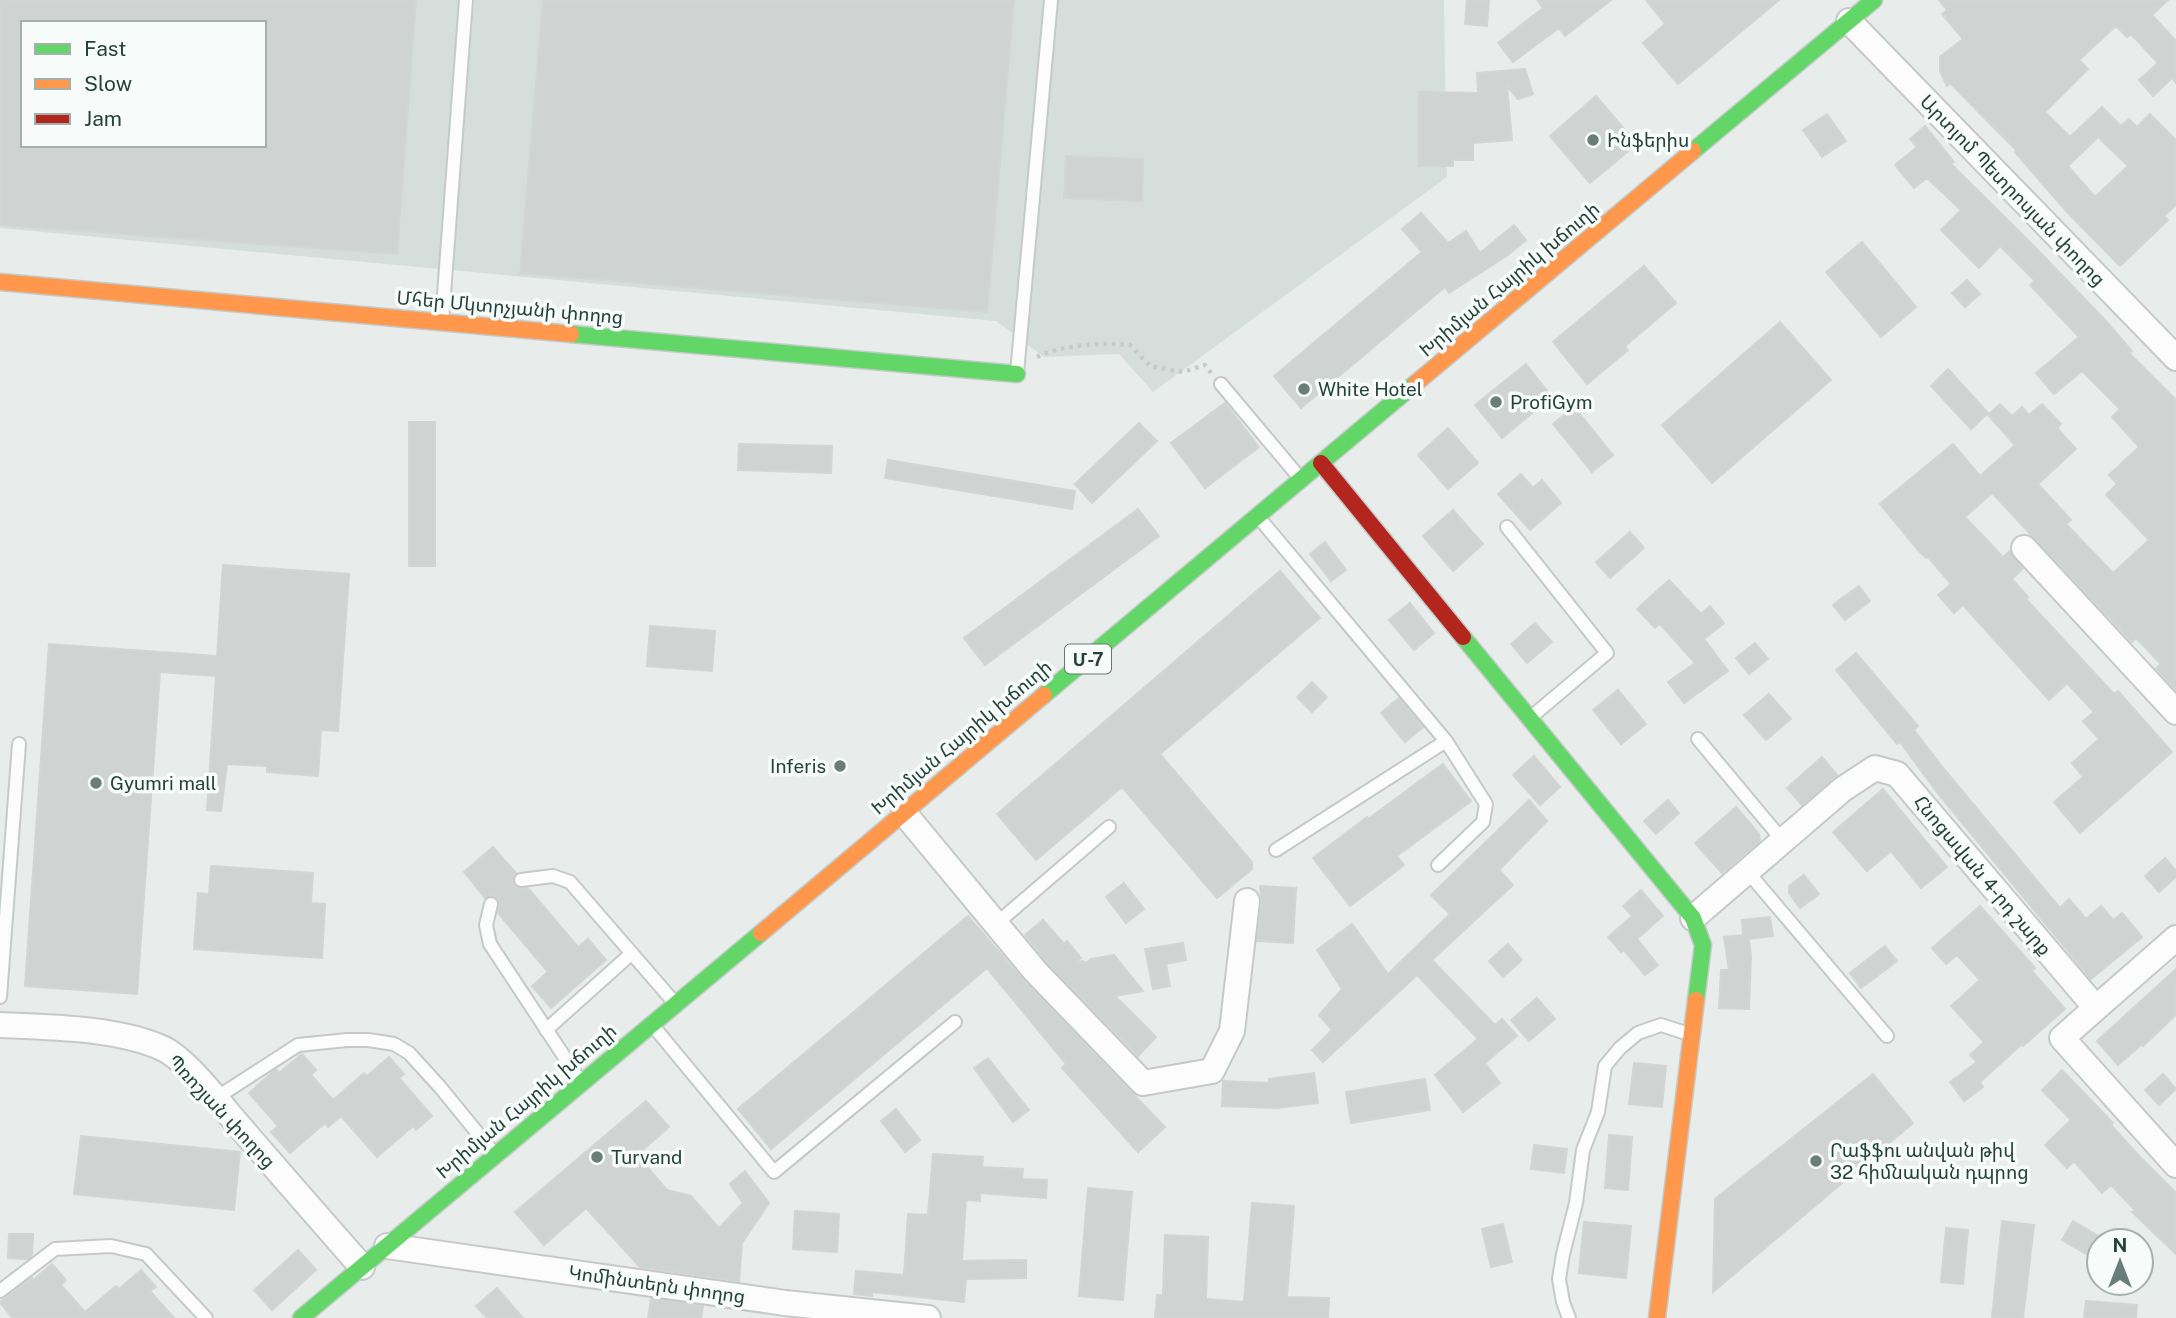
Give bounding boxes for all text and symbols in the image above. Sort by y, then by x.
legend [21,21,266,147]
text: Fast [84,36,126,61]
text: Slow [84,71,132,96]
street label: Արտյոմ Պետրոսյան փողոց [1915,90,2110,291]
text: Jam [84,106,122,131]
place label: Ինֆերիս [1607,129,1689,152]
marker: Ինֆերիս [1585,132,1601,148]
street label: Խրիմյան Հայրիկ խճուղի [1415,197,1604,361]
street label: Մհեր Մկտրչյանի փողոց [396,286,624,329]
place label: White Hotel [1318,378,1423,400]
marker: White Hotel [1296,381,1312,397]
place label: ProfiGym [1510,391,1592,413]
marker: ProfiGym [1488,394,1504,410]
road number: Մ-7 [1065,644,1111,674]
street label: Խրիմյան Հայրիկ խճուղի [867,655,1056,819]
place label: Inferis [770,755,826,777]
marker: Inferis [832,758,848,774]
place label: Gyumri mall [110,772,217,794]
marker: Gyumri mall [88,775,104,791]
street label: Հնոցավան 4-րդ շարք [1909,791,2056,960]
street label: Խրիմյան Հայրիկ խճուղի [432,1019,621,1183]
street label: Պռոշյան փողոց [163,1050,280,1173]
place label: Րաֆֆու անվան թիվ 32 հիմնական դպրոց [1830,1139,2029,1184]
place label: Turvand [611,1146,682,1168]
marker: Turvand [589,1149,605,1165]
marker: Րաֆֆու անվան թիվ 32 հիմնական դպրոց [1808,1153,1824,1169]
north arrow [2085,1227,2155,1297]
text: N [2113,1234,2127,1256]
street label: Կոմինտերն փողոց [567,1261,747,1308]

